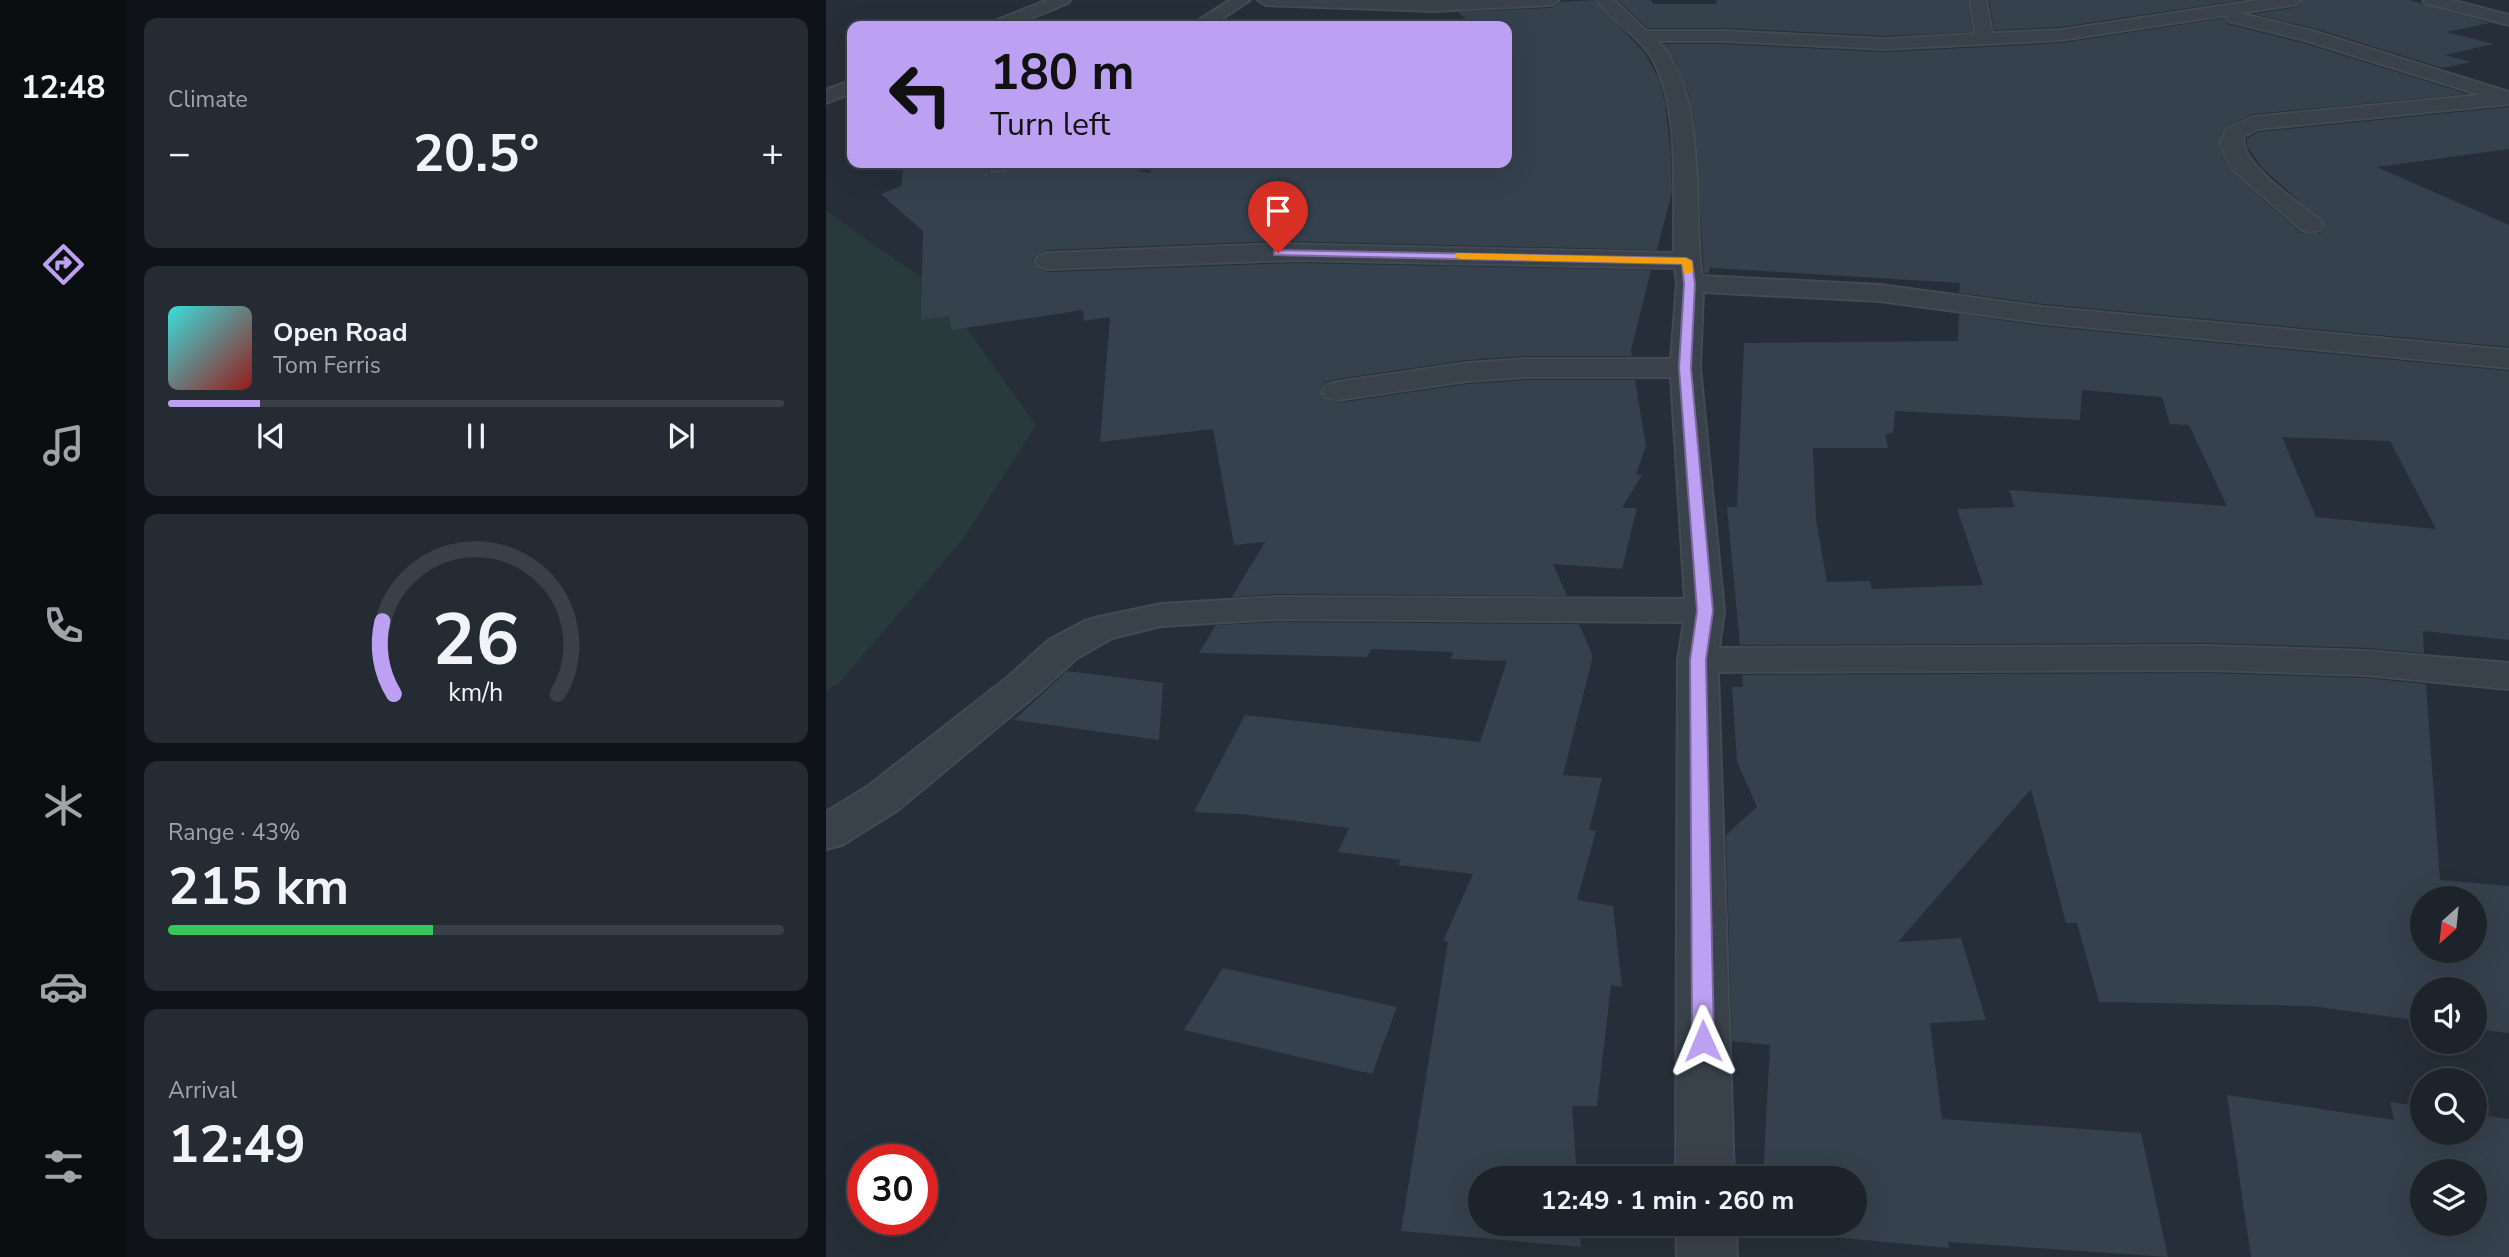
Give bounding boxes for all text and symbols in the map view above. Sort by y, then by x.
text: 180 m [990,39,1134,106]
icon: left [875,49,966,140]
text: 12:48 [21,66,105,109]
text: Climate [168,84,248,115]
text: Turn left [990,103,1110,146]
text: 20.5° [413,118,539,189]
text: − [168,128,191,179]
text: + [761,128,784,179]
pin [1248,181,1308,253]
icon: arrive [1259,192,1297,230]
icon: directions [39,240,88,289]
text: Open Road [273,315,408,350]
text: Tom Ferris [273,350,381,381]
icon: previous [252,417,290,455]
icon: pause [457,417,495,455]
icon: next [662,417,700,455]
icon: music [39,421,88,470]
text: 26 [432,591,520,691]
icon: phone [39,601,88,650]
text: km/h [448,676,504,710]
icon: climate [39,781,88,830]
text: Range · 43% [168,817,300,848]
text: 215 km [168,851,349,922]
north arrow [2410,886,2487,962]
map controls [2410,886,2487,1236]
icon: car [39,962,88,1011]
button: sound [2410,977,2487,1054]
position arrow [1666,1004,1740,1078]
button: search [2410,1068,2487,1145]
text: Arrival [168,1075,237,1106]
text: 12:49 [168,1109,306,1180]
icon: filters [39,1142,88,1191]
speed limit sign: 30 [847,1144,938,1235]
button: layers [2410,1159,2487,1236]
text: 12:49 · 1 min · 260 m [1541,1183,1794,1218]

